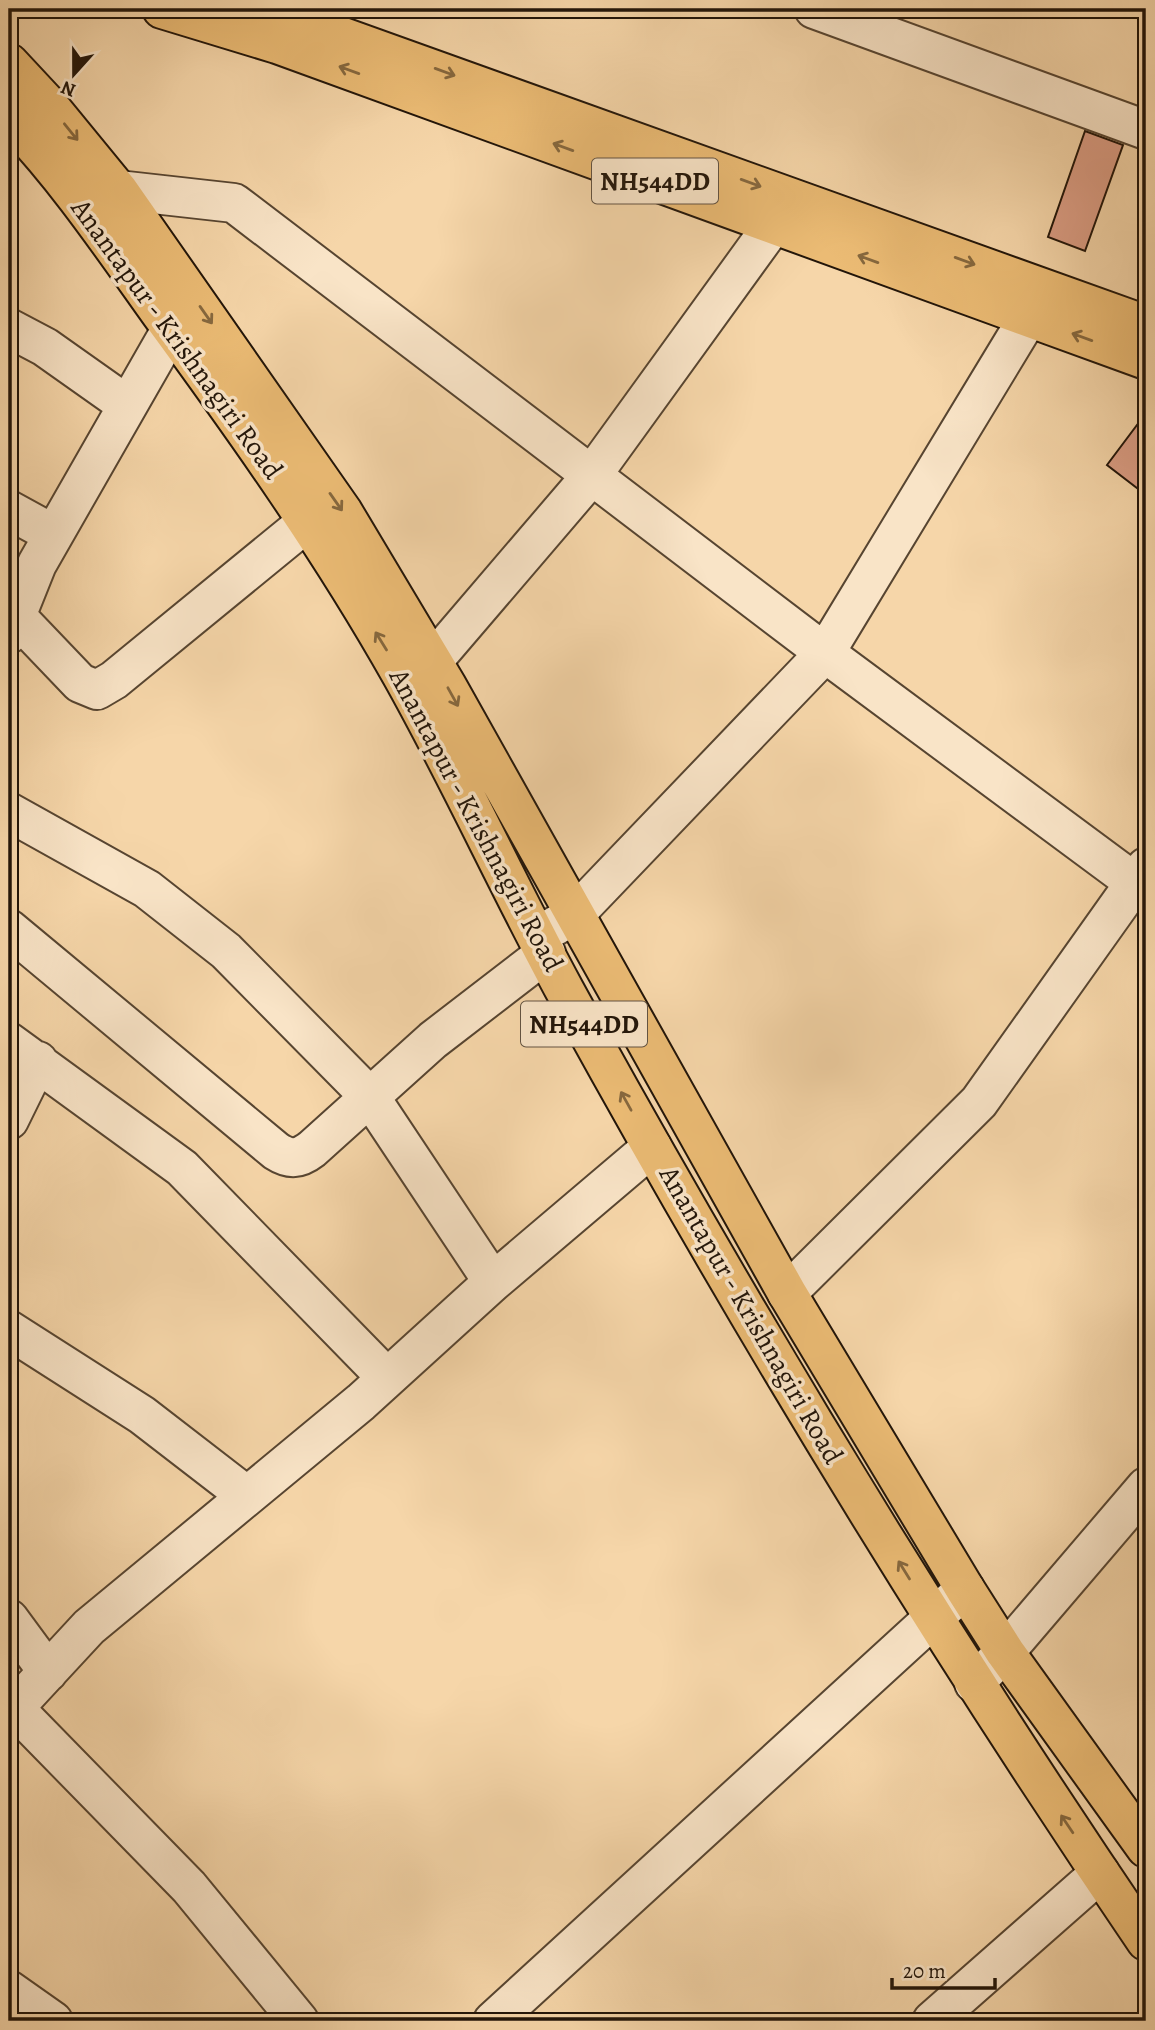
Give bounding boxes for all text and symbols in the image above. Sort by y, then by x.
north arrow [38,38,108,108]
one-way arrow [338,63,360,75]
one-way arrow [434,67,456,79]
text: N [57,74,79,104]
one-way arrow [63,123,78,141]
one-way arrow [552,140,574,153]
road number: NH544DD [592,158,718,204]
one-way arrow [739,178,761,190]
street label: Anantapur - Krishnagiri Road [62,190,292,488]
one-way arrow [858,252,880,265]
one-way arrow [953,256,975,268]
one-way arrow [199,305,214,324]
one-way arrow [1071,330,1093,343]
one-way arrow [329,492,343,511]
one-way arrow [373,631,387,651]
street label: Anantapur - Krishnagiri Road [379,661,573,979]
one-way arrow [447,686,460,707]
road number: NH544DD [521,1001,647,1046]
one-way arrow [619,1091,633,1111]
street label: Anantapur - Krishnagiri Road [649,1158,853,1472]
one-way arrow [897,1561,911,1581]
one-way arrow [1060,1815,1074,1834]
scale bar [892,1946,996,1990]
text: 20 m [903,1957,946,1985]

